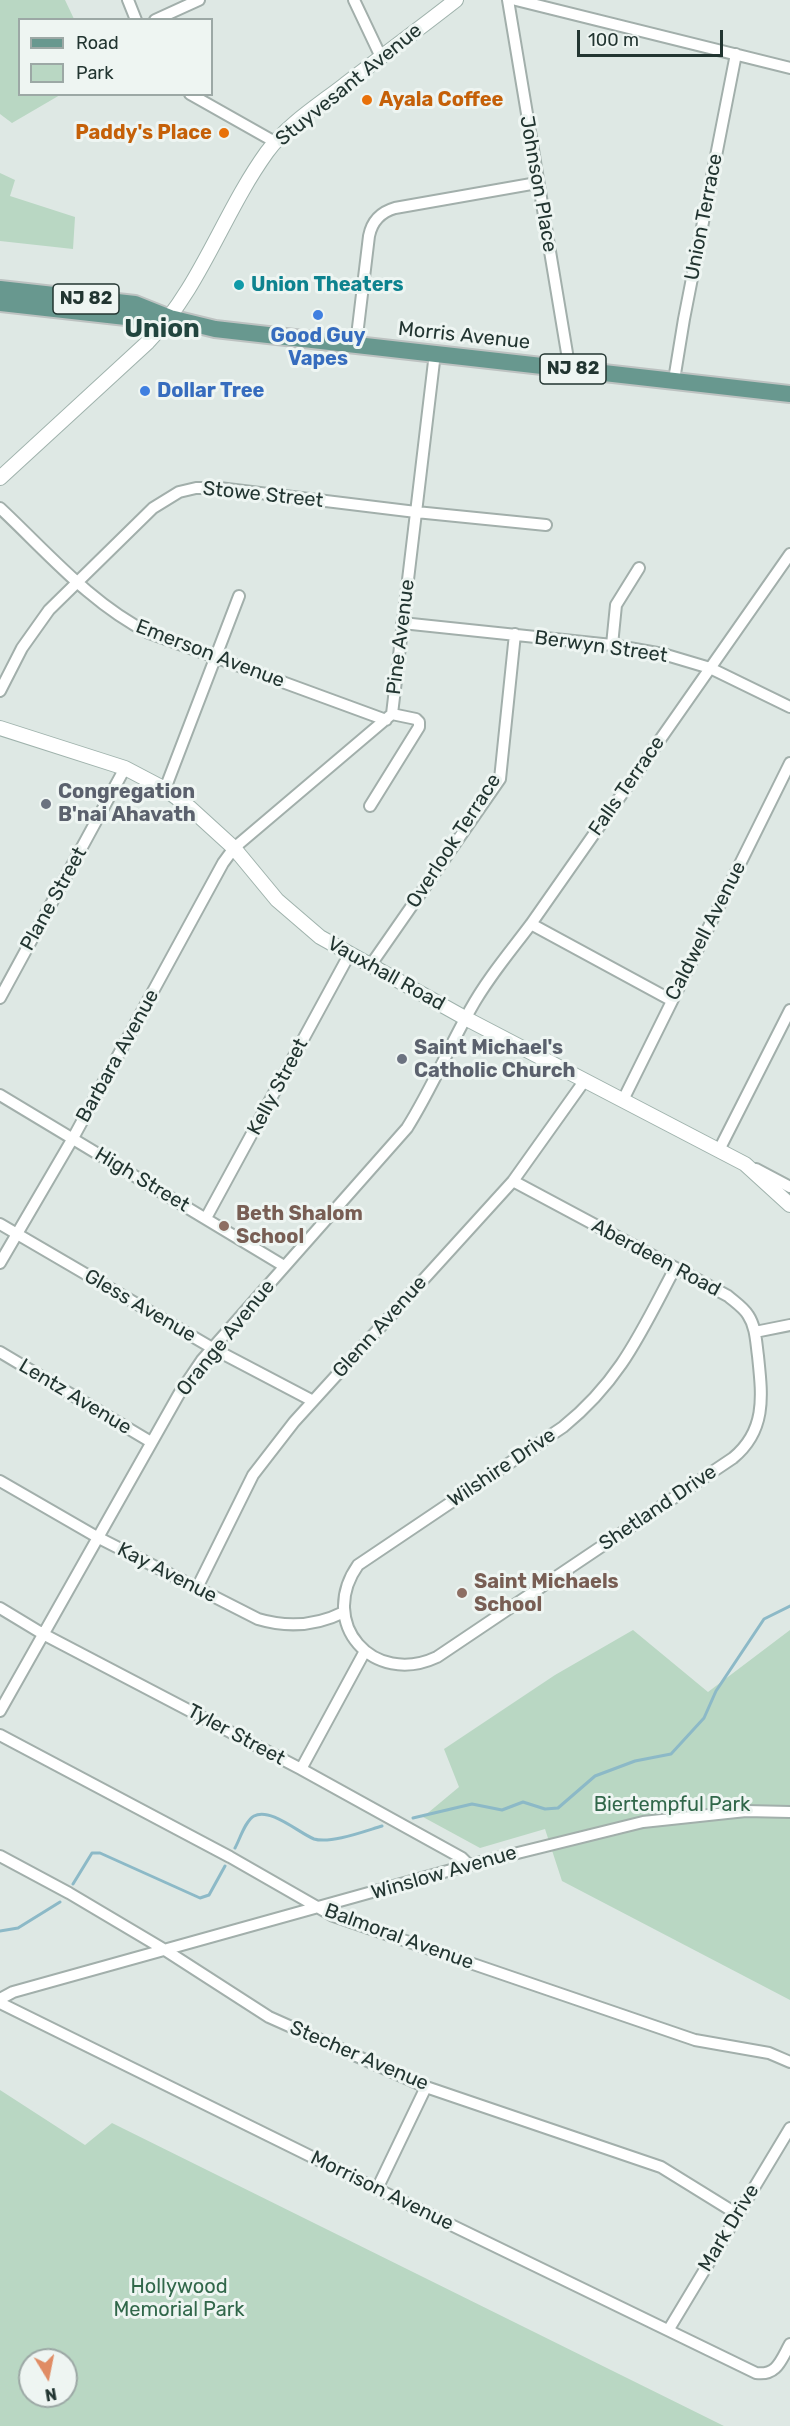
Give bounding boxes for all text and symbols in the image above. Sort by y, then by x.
legend [18,18,213,96]
scale bar [580,18,726,56]
street label: Stuyvesant Avenue [271,19,427,151]
text: 100 m [588,29,639,51]
text: Road [76,32,119,54]
text: Park [76,62,113,84]
place label: Ayala Coffee [379,88,504,112]
marker: Ayala Coffee [360,93,374,107]
street label: Johnson Place [514,114,562,254]
place label: Paddy's Place [75,121,212,145]
marker: Paddy's Place [217,126,231,140]
street label: Union Terrace [680,152,728,282]
place label: Union Theaters [251,273,404,297]
marker: Union Theaters [232,278,246,292]
road number: NJ 82 [53,284,119,314]
marker: Good Guy Vapes [311,308,325,322]
district label: Union [124,313,200,345]
street label: Morris Avenue [397,317,531,355]
place label: Good Guy Vapes [271,324,365,371]
road number: NJ 82 [540,354,606,384]
place label: Dollar Tree [157,379,264,403]
marker: Dollar Tree [138,384,152,398]
street label: Stowe Street [202,477,324,513]
street label: Pine Avenue [382,578,420,696]
street label: Emerson Avenue [132,615,288,693]
street label: Berwyn Street [533,626,669,668]
street label: Falls Terrace [584,732,670,840]
street label: Overlook Terrace [402,769,506,913]
place label: Congregation B'nai Ahavath [58,780,196,827]
marker: Congregation B'nai Ahavath [39,797,53,811]
street label: Plane Street [16,843,92,955]
street label: Caldwell Avenue [661,857,751,1005]
street label: Vauxhall Road [323,932,449,1016]
street label: Barbara Avenue [72,985,164,1127]
street label: Kelly Street [242,1035,314,1139]
place label: Saint Michael's Catholic Church [414,1036,575,1083]
marker: Saint Michael's Catholic Church [395,1052,409,1066]
street label: High Street [90,1142,194,1218]
place label: Beth Shalom School [236,1202,363,1249]
street label: Aberdeen Road [587,1214,725,1302]
marker: Beth Shalom School [217,1219,231,1233]
street label: Gless Avenue [80,1264,200,1348]
street label: Glenn Avenue [328,1271,432,1383]
street label: Orange Avenue [172,1275,280,1401]
street label: Lentz Avenue [14,1354,136,1440]
street label: Wilshire Drive [444,1423,560,1513]
street label: Shetland Drive [595,1460,721,1556]
street label: Kay Avenue [113,1538,221,1608]
place label: Saint Michaels School [474,1570,619,1617]
marker: Saint Michaels School [455,1586,469,1600]
street label: Tyler Street [183,1699,289,1771]
park label: Biertempful Park [594,1793,750,1817]
street label: Winslow Avenue [368,1841,520,1905]
street label: Balmoral Avenue [321,1899,477,1975]
street label: Stecher Avenue [286,2016,432,2096]
street label: Morrison Avenue [307,2146,457,2236]
street label: Mark Drive [694,2180,764,2276]
park label: Hollywood Memorial Park [113,2275,245,2322]
north arrow [18,2348,78,2408]
text: N [44,2384,58,2405]

